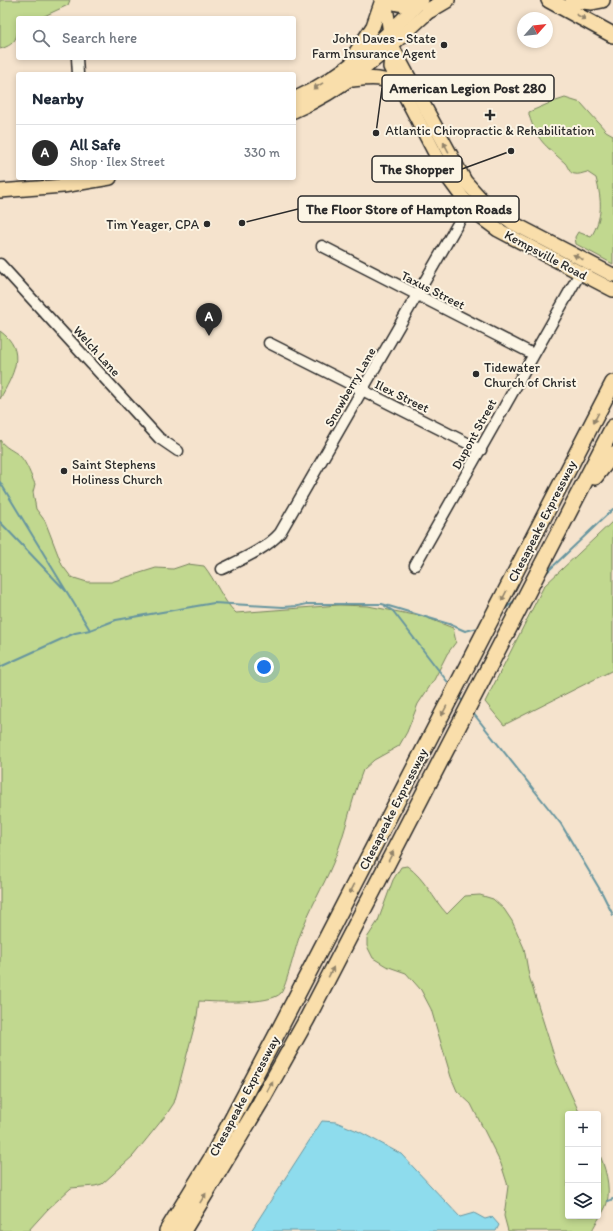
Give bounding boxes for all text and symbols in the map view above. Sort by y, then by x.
north arrow [517,12,553,48]
one-way arrow [575,14,587,21]
search box [16,16,296,60]
icon: search [30,27,52,49]
text: Search here [62,29,137,47]
place label: John Daves - State Farm Insurance Agent [312,31,436,61]
marker: John Daves - State Farm Insurance Agent [439,40,449,50]
callout: American Legion Post 280 [382,75,554,101]
text: American Legion Post 280 [389,80,547,97]
one-way arrow [312,83,324,90]
text: Nearby [32,88,84,108]
marker: Atlantic Chiropractic & Rehabilitation [484,109,496,121]
place label: Atlantic Chiropractic & Rehabilitation [386,123,595,138]
text: All Safe [70,136,121,154]
one-way arrow [443,141,450,153]
text: A [41,145,49,160]
text: 330 m [244,145,280,160]
text: Shop · Ilex Street [70,154,165,169]
callout: The Shopper [372,156,462,182]
text: The Shopper [379,161,455,178]
callout: The Floor Store of Hampton Roads [298,196,519,222]
text: The Floor Store of Hampton Roads [305,201,512,218]
place label: Tim Yeager, CPA [106,217,200,232]
marker: Tim Yeager, CPA [202,219,212,229]
street label: Kempsville Road [502,227,590,283]
one-way arrow [573,254,584,260]
street label: Taxus Street [399,267,468,313]
pin: A [196,303,222,336]
street label: Welch Lane [70,323,124,379]
street label: Snowberry Lane [321,345,379,429]
place label: Tidewater Church of Christ [484,360,576,390]
marker: Tidewater Church of Christ [471,369,481,379]
street label: Ilex Street [372,376,432,416]
street label: Dupont Street [448,396,500,472]
one-way arrow [593,412,599,424]
place label: Saint Stephens Holiness Church [72,457,163,487]
street label: Chesapeake Expressway [505,458,579,584]
marker: Saint Stephens Holiness Church [59,466,69,476]
one-way arrow [501,590,507,601]
your location [254,657,274,677]
one-way arrow [441,705,447,717]
street label: Chesapeake Expressway [356,746,430,872]
one-way arrow [388,850,394,862]
one-way arrow [349,883,356,895]
one-way arrow [328,966,334,977]
street label: Chesapeake Expressway [206,1033,282,1159]
one-way arrow [266,1080,273,1092]
map controls [565,1111,601,1219]
button: + [565,1111,601,1147]
button: − [565,1147,601,1183]
button: layers [565,1183,601,1219]
one-way arrow [200,1192,207,1204]

